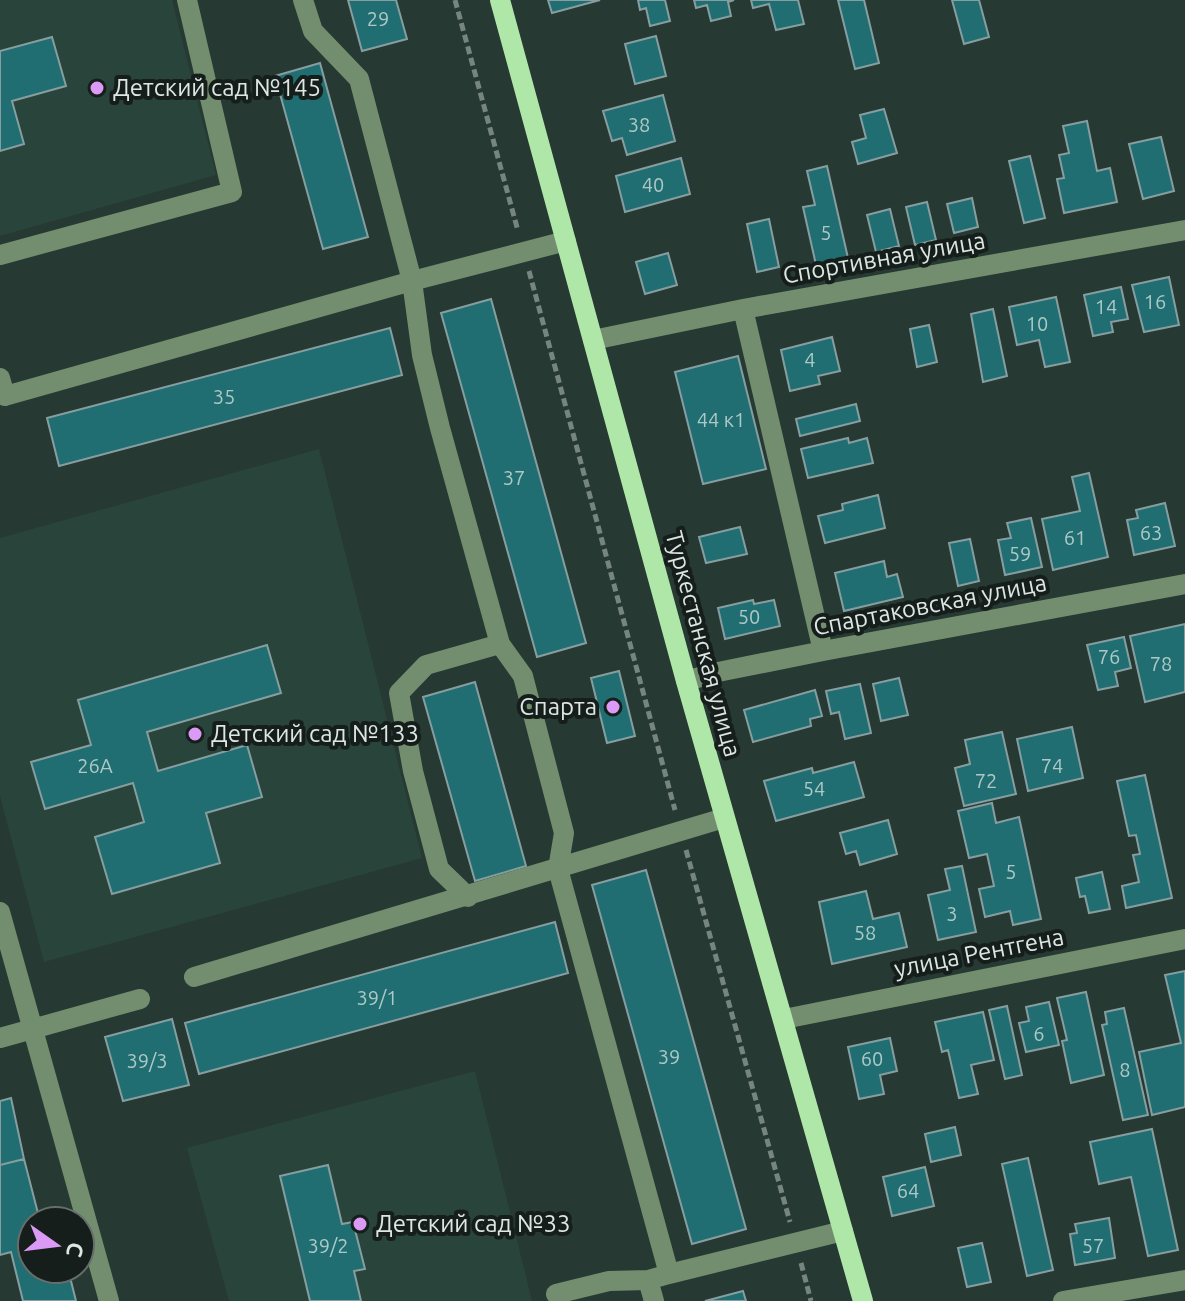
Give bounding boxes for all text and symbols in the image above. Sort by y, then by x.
house number: 29 [367,7,389,30]
place label: Детский сад №145 [113,74,321,101]
marker: Детский сад №145 [88,79,106,97]
house number: 38 [628,113,650,136]
house number: 40 [642,173,664,196]
house number: 5 [820,221,832,244]
street label: Спортивная улица [781,226,987,289]
house number: 16 [1144,290,1166,313]
house number: 14 [1095,295,1117,318]
house number: 10 [1026,312,1048,335]
house number: 4 [804,348,816,371]
house number: 35 [213,385,235,408]
house number: 44 к1 [697,408,745,431]
house number: 37 [503,466,525,489]
house number: 63 [1140,521,1162,544]
house number: 61 [1064,526,1086,549]
street label: Туркестанская улица [660,528,747,760]
house number: 59 [1009,542,1031,565]
street label: Спартаковская улица [811,569,1049,640]
house number: 50 [738,605,760,628]
house number: 76 [1098,645,1120,668]
house number: 78 [1150,652,1172,675]
place label: Спарта [519,693,597,720]
marker: Спарта [604,698,622,716]
place label: Детский сад №133 [211,720,419,747]
marker: Детский сад №133 [186,725,204,743]
house number: 26А [77,754,113,777]
house number: 74 [1041,754,1063,777]
house number: 72 [975,769,997,792]
house number: 54 [803,777,825,800]
house number: 5 [1005,860,1017,883]
house number: 3 [946,902,958,925]
house number: 58 [854,921,876,944]
street label: улица Рентгена [892,923,1066,982]
house number: 39/1 [356,986,398,1009]
house number: 6 [1033,1022,1045,1045]
house number: 39 [658,1045,680,1068]
house number: 60 [861,1047,883,1070]
house number: 39/3 [126,1049,168,1072]
house number: 8 [1119,1058,1131,1081]
house number: 64 [897,1179,919,1202]
north arrow [16,1205,96,1285]
place label: Детский сад №33 [376,1210,571,1237]
marker: Детский сад №33 [351,1215,369,1233]
house number: 39/2 [307,1234,349,1257]
house number: 57 [1082,1234,1104,1257]
text: С [62,1240,90,1260]

